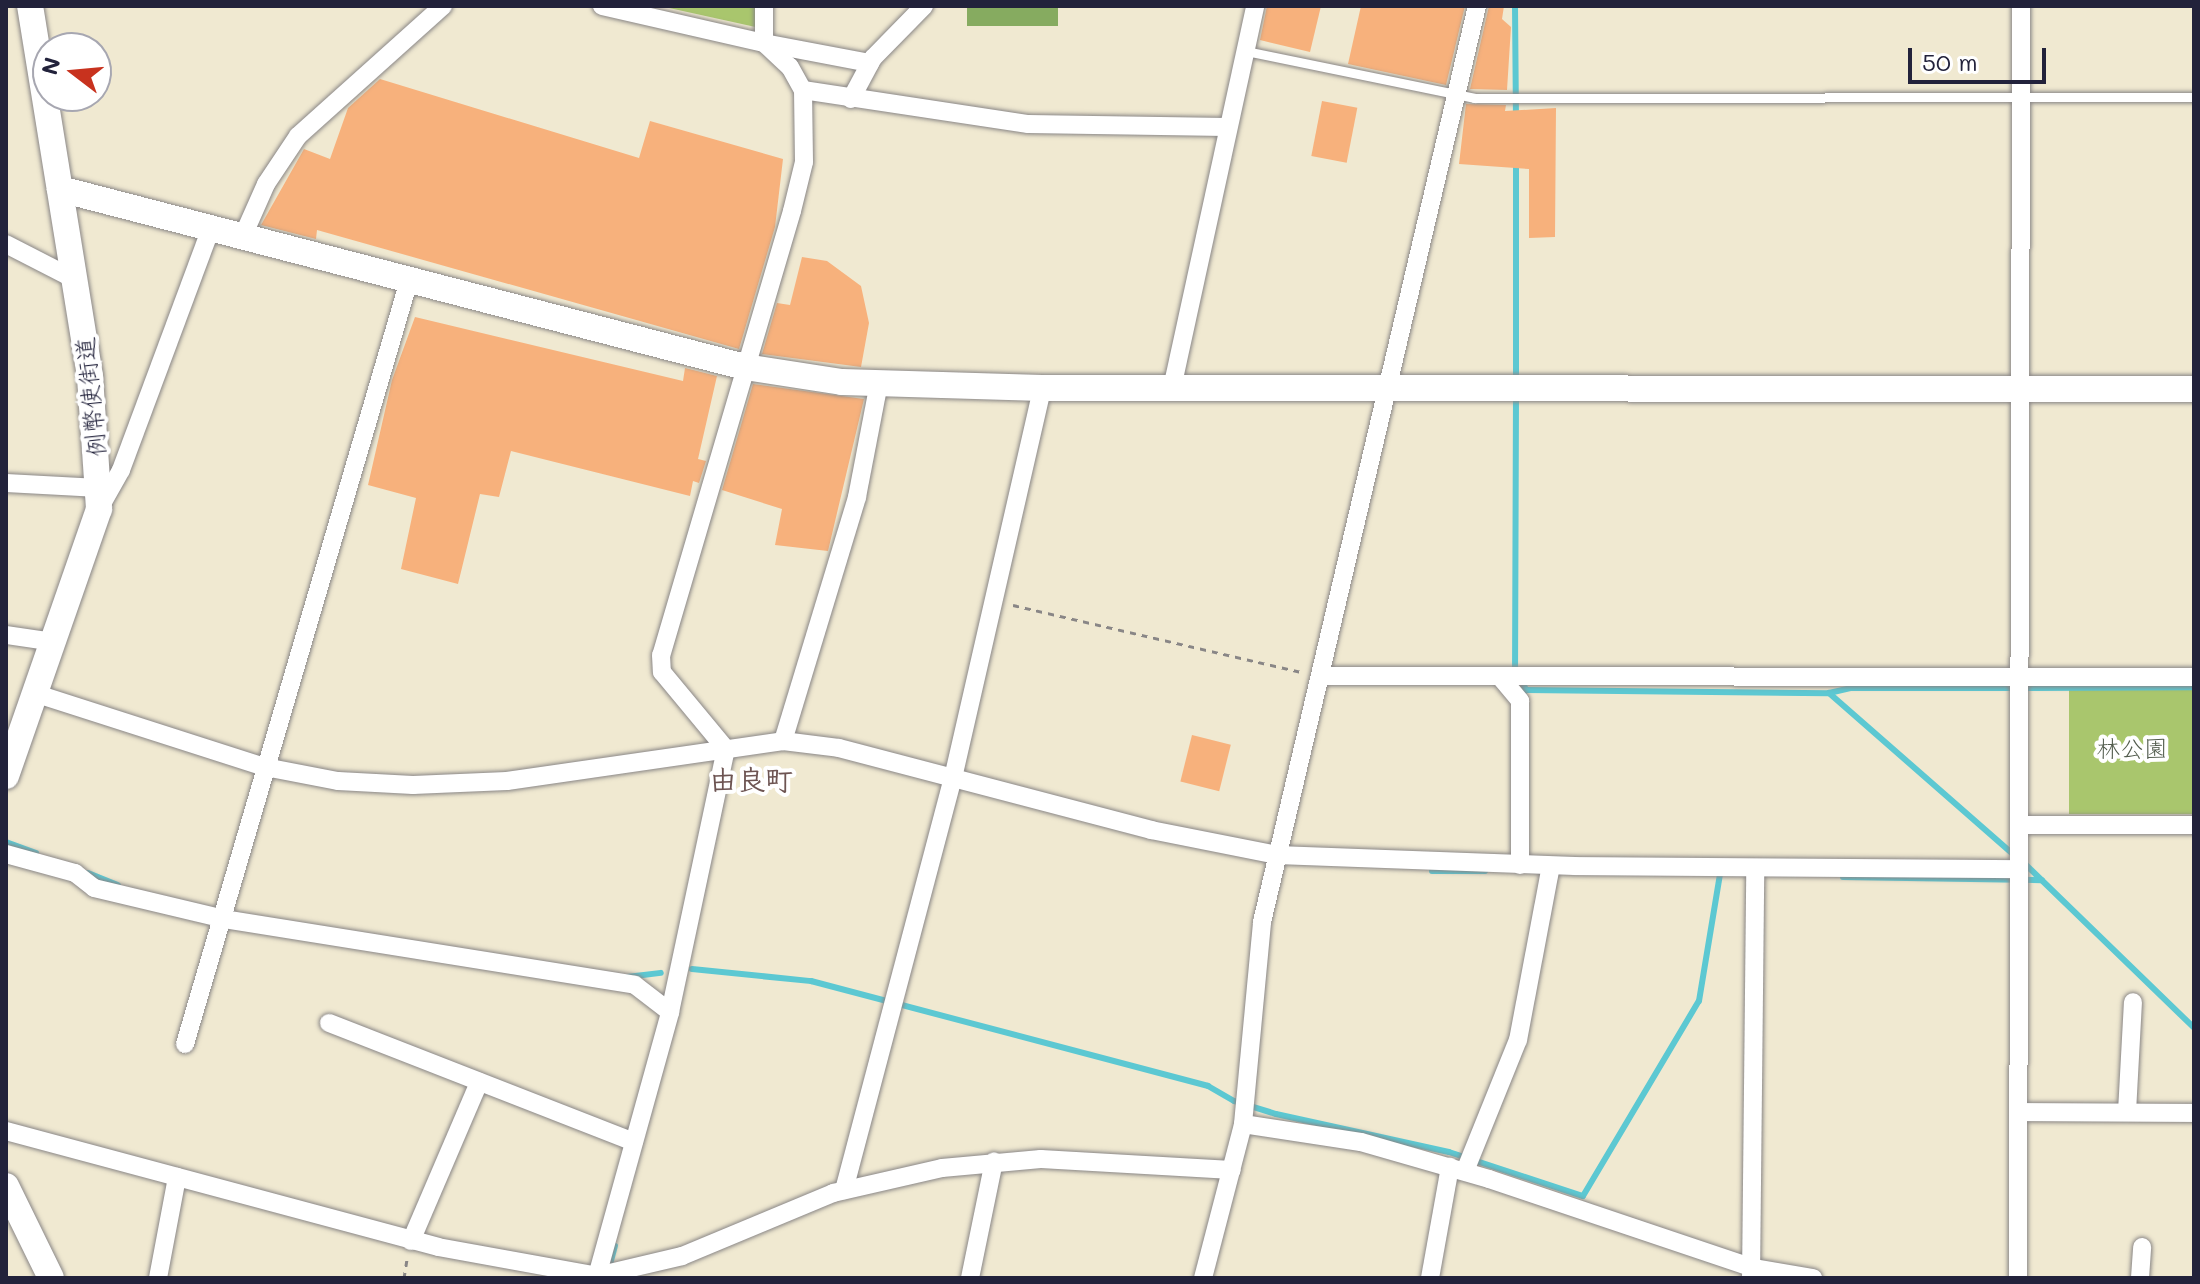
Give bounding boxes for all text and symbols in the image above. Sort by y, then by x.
north arrow [32,32,112,112]
scale bar [1912,32,2050,82]
text: 50 m [1922,46,1978,77]
text: N [34,54,67,78]
street label: 例幣使街道 [69,336,111,458]
park label: 林公園 [2096,734,2168,762]
district label: 由良町 [709,762,793,796]

